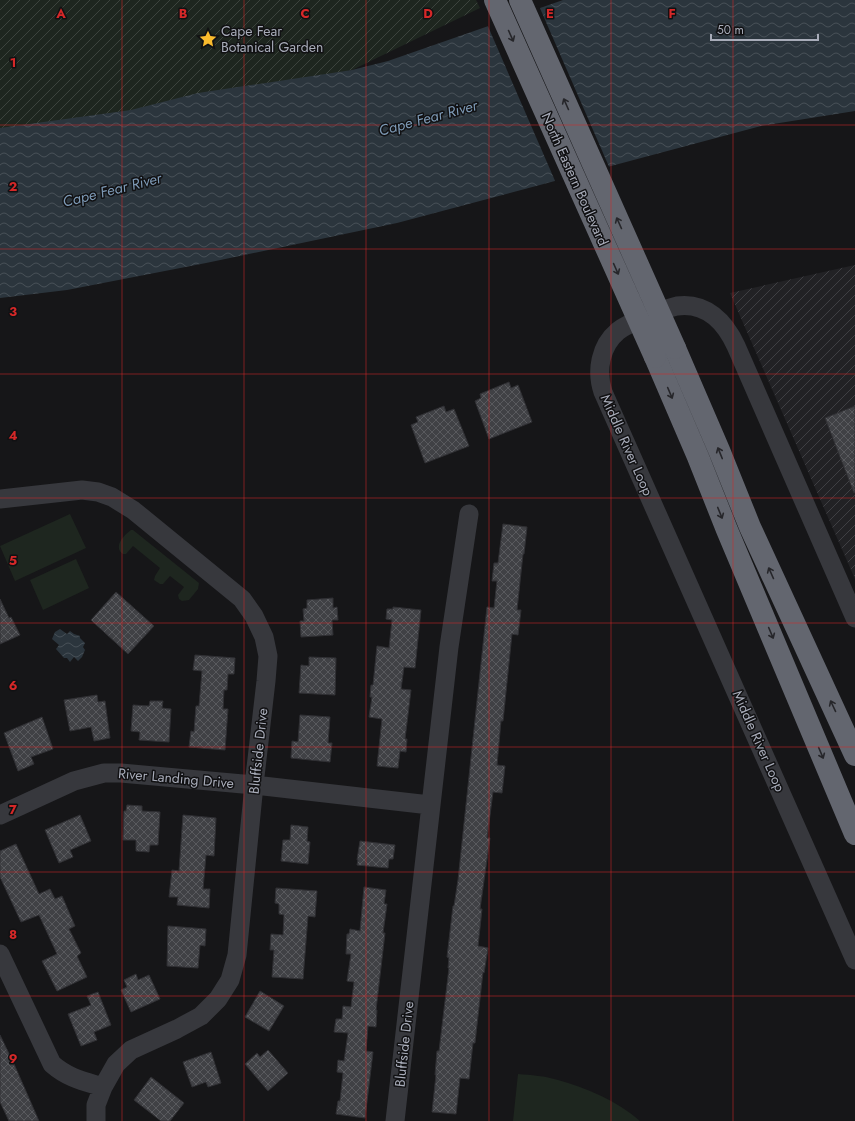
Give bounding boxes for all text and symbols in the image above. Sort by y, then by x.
text: A [55,4,66,23]
text: B [179,4,188,23]
text: C [300,4,310,23]
text: D [423,4,433,23]
text: E [546,4,554,23]
text: F [668,4,676,23]
scale bar [711,16,818,42]
place label: Cape Fear Botanical Garden [221,21,323,57]
text: 50 m [717,21,744,39]
place icon: Cape Fear Botanical Garden [198,29,218,49]
one-way arrow [508,29,515,41]
text: 1 [10,53,16,72]
water label: Cape Fear River [376,94,481,142]
one-way arrow [562,99,569,111]
street label: North Eastern Boulevard [537,109,613,249]
water label: Cape Fear River [60,167,165,213]
text: 2 [9,177,17,196]
one-way arrow [615,217,622,229]
one-way arrow [613,263,620,275]
text: 3 [9,302,17,321]
one-way arrow [667,387,675,399]
street label: Middle River Loop [596,391,658,499]
text: 4 [8,426,18,445]
one-way arrow [716,447,724,459]
one-way arrow [717,507,725,519]
text: 5 [9,551,17,570]
one-way arrow [767,567,774,579]
one-way arrow [767,626,775,638]
text: 6 [9,676,18,695]
street label: Middle River Loop [728,687,790,795]
one-way arrow [829,701,836,713]
street label: Bluffside Drive [244,707,272,795]
one-way arrow [818,746,825,758]
street label: River Landing Drive [117,763,235,793]
text: 7 [9,800,17,819]
text: 8 [9,925,17,944]
street label: Bluffside Drive [390,1000,418,1088]
text: 9 [9,1049,18,1068]

